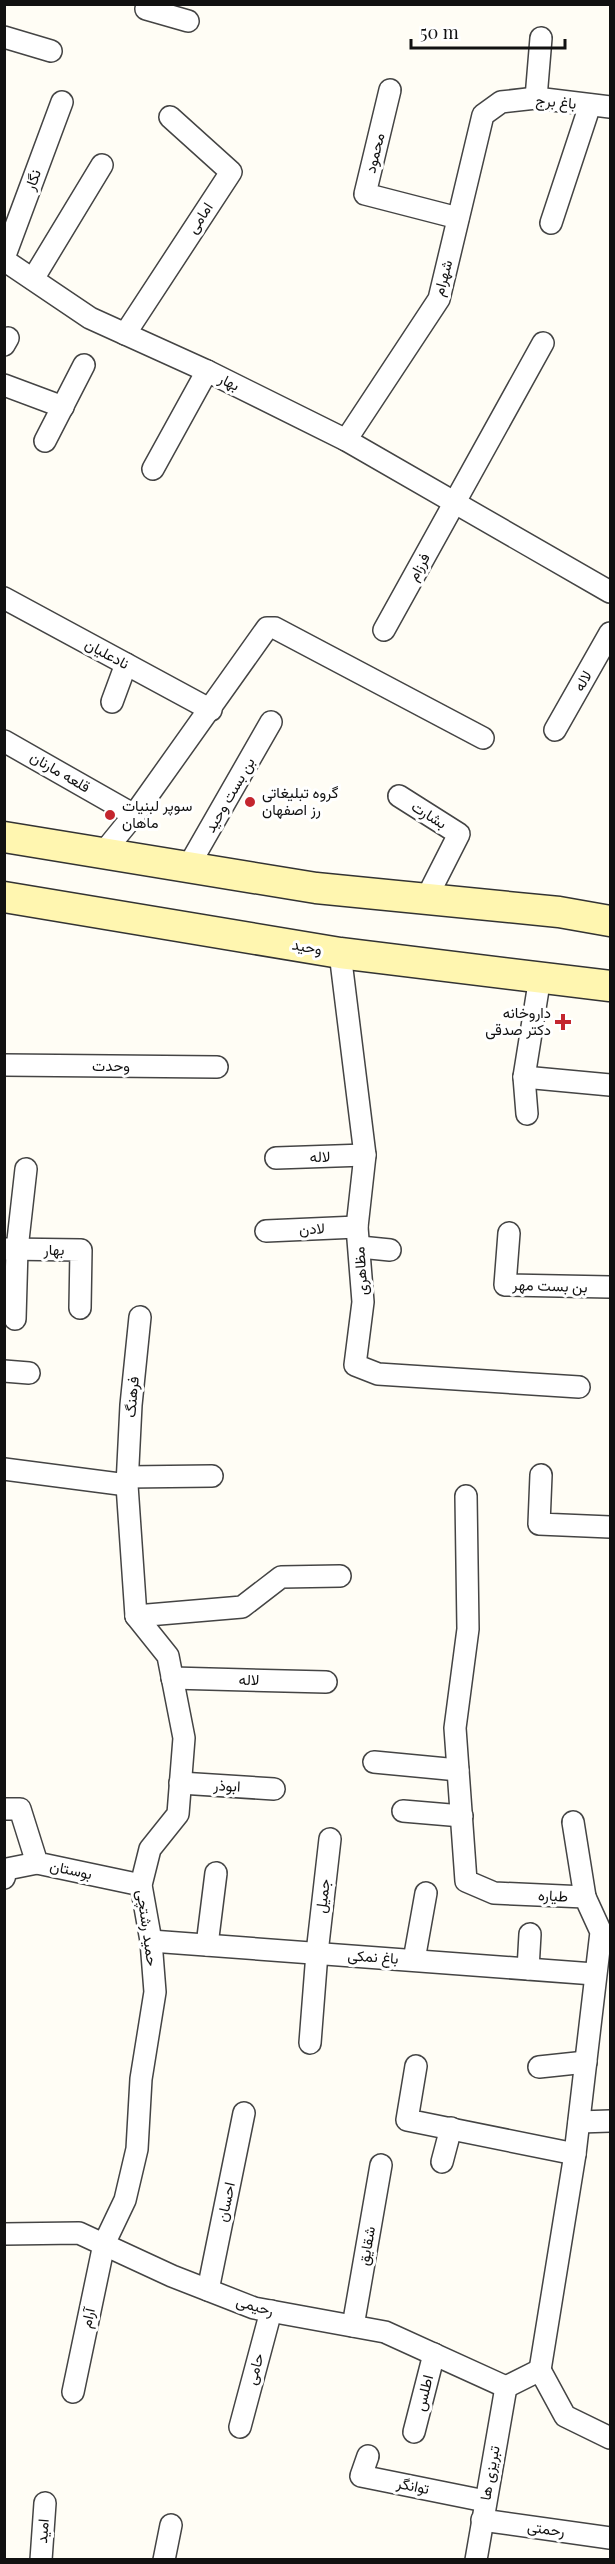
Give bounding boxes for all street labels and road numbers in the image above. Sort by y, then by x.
street label: باغ برج [535,89,577,115]
street label: محمود [359,131,389,175]
street label: نگار [19,166,45,194]
street label: امامی [182,198,217,237]
street label: شهرام [428,257,457,298]
street label: بهار [215,367,243,395]
street label: فرزام [402,549,435,585]
street label: نادعلیان [82,633,133,673]
street label: لاله [568,667,596,694]
street label: قلعه مارنان [27,746,94,796]
street label: بن بست وحید [200,753,260,836]
street label: بشارت [408,796,451,833]
street label: وحید [291,934,324,958]
street label: وحدت [92,1055,130,1075]
street label: لاله [309,1146,331,1166]
street label: لادن [299,1218,325,1238]
street label: بهار [43,1239,64,1259]
street label: مظاهری [348,1246,373,1296]
street label: بن بست مهر [511,1274,588,1297]
street label: فرهنگ [119,1375,143,1418]
street label: لاله [239,1669,260,1689]
street label: ابوذر [212,1774,241,1796]
street label: بوستان [48,1855,94,1883]
street label: جمیل [310,1877,334,1914]
street label: طیاره [538,1884,569,1906]
street label: حمید رشتچی [132,1888,163,1967]
street label: باغ نمکی [347,1944,399,1970]
street label: احسان [211,2180,239,2224]
street label: شقایق [353,2224,380,2267]
street label: رحیمی [234,2290,276,2321]
street label: آرام [75,2304,100,2330]
street label: حامی [240,2351,269,2387]
street label: اطلس [409,2373,438,2413]
street label: تبریزی ها [474,2444,505,2502]
street label: توانگر [394,2472,431,2498]
street label: رحمتی [526,2515,566,2542]
street label: امید [31,2518,53,2544]

